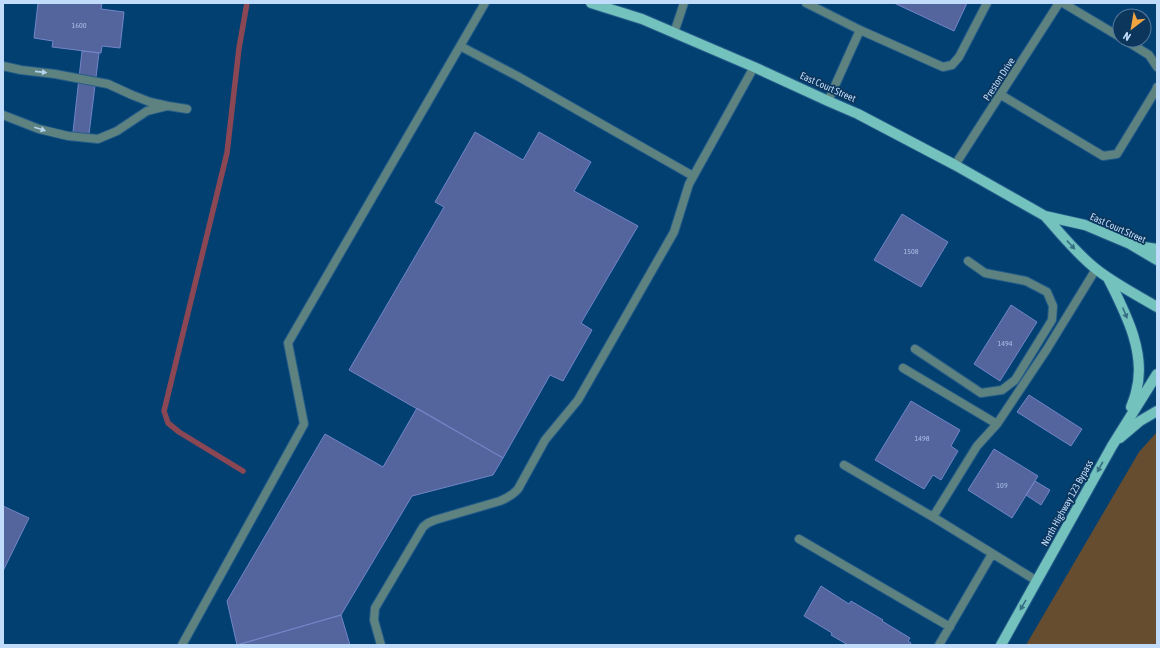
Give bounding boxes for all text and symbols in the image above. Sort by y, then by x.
north arrow [1112,8,1152,48]
house number: 1600 [71,21,87,30]
text: N [1121,30,1133,43]
street label: Preston Drive [981,55,1017,103]
one-way arrow [35,69,48,76]
street label: East Court Street [798,70,858,104]
one-way arrow [34,126,46,132]
street label: East Court Street [1088,211,1148,245]
one-way arrow [1066,240,1075,250]
house number: 1508 [903,247,919,256]
one-way arrow [1122,308,1128,320]
house number: 1494 [997,339,1013,348]
house number: 1498 [914,434,930,443]
street label: North Highway 123 Bypass [1039,458,1095,548]
one-way arrow [1097,461,1104,473]
house number: 109 [996,481,1008,490]
one-way arrow [1020,599,1027,611]

